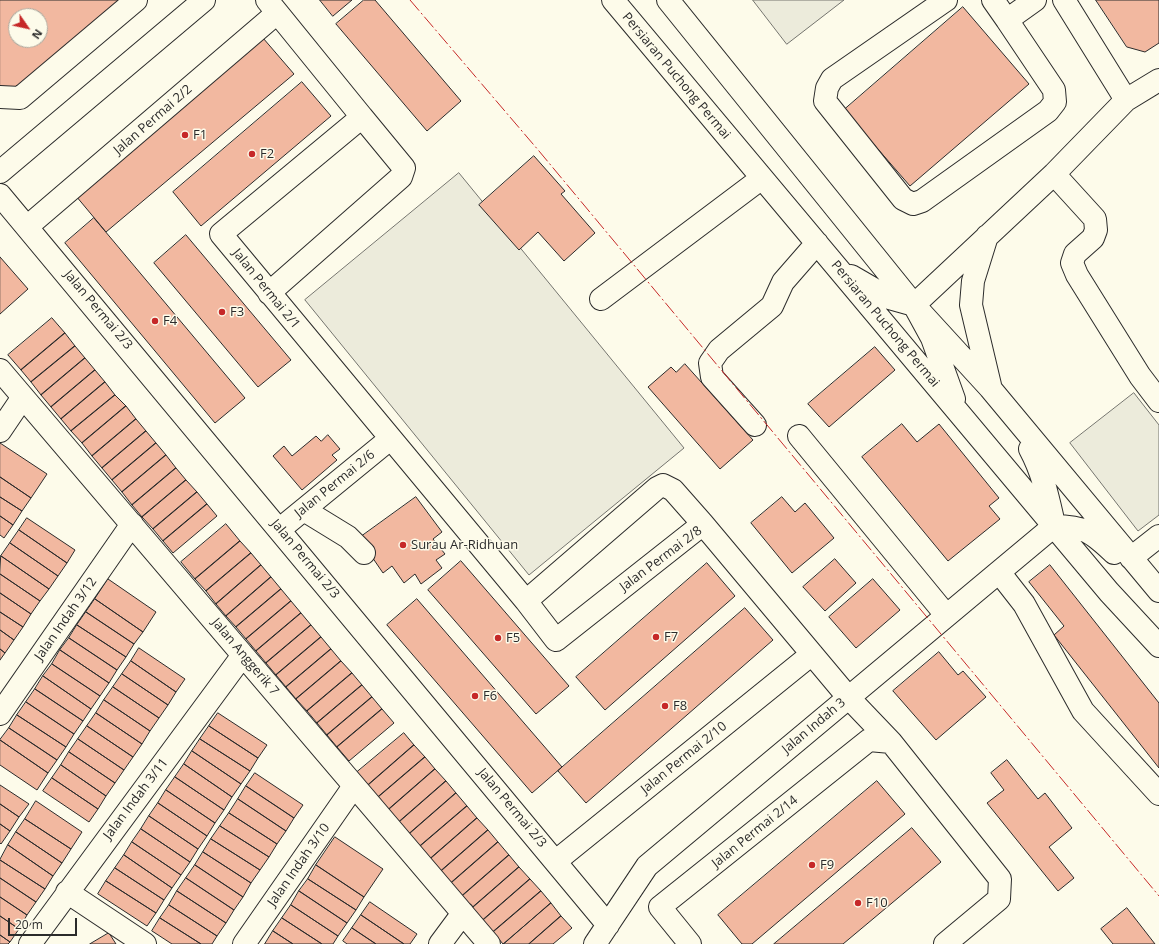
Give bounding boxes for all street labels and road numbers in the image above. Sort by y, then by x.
street label: Persiaran Puchong Permai [619,10,733,142]
street label: Jalan Permai 2/2 [111,82,195,158]
street label: Jalan Permai 2/1 [229,246,303,332]
street label: Persiaran Puchong Permai [828,258,942,390]
street label: Jalan Permai 2/3 [60,267,136,353]
street label: Jalan Permai 2/6 [292,447,378,521]
street label: Jalan Permai 2/3 [267,516,343,602]
street label: Jalan Permai 2/8 [617,523,705,595]
street label: Jalan Indah 3/12 [32,574,100,664]
street label: Jalan Anggerik 7 [208,615,282,699]
street label: Jalan Indah 3 [779,695,849,757]
street label: Jalan Permai 2/10 [638,719,730,797]
street label: Jalan Indah 3/11 [100,755,172,843]
street label: Jalan Permai 2/3 [474,765,550,851]
street label: Jalan Permai 2/14 [709,793,801,871]
street label: Jalan Indah 3/10 [265,820,333,910]

